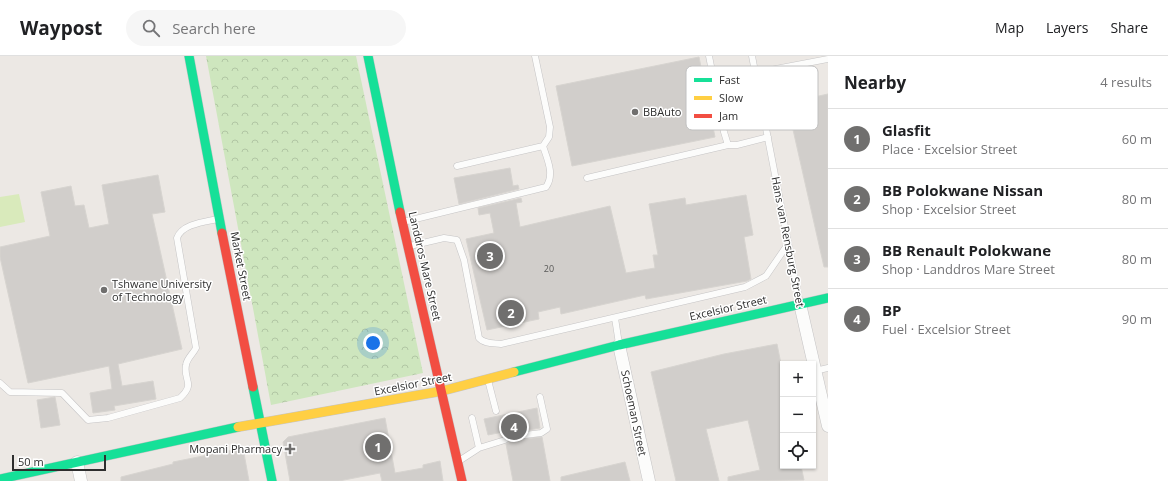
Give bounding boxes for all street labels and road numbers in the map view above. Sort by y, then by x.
street label: Hans van Rensburg Street [768,175,809,309]
street label: Landdros Mare Street [406,210,445,322]
street label: Market Street [227,230,256,302]
street label: Excelsior Street [688,291,768,324]
street label: Excelsior Street [373,369,453,398]
street label: Schoeman Street [618,369,651,457]

